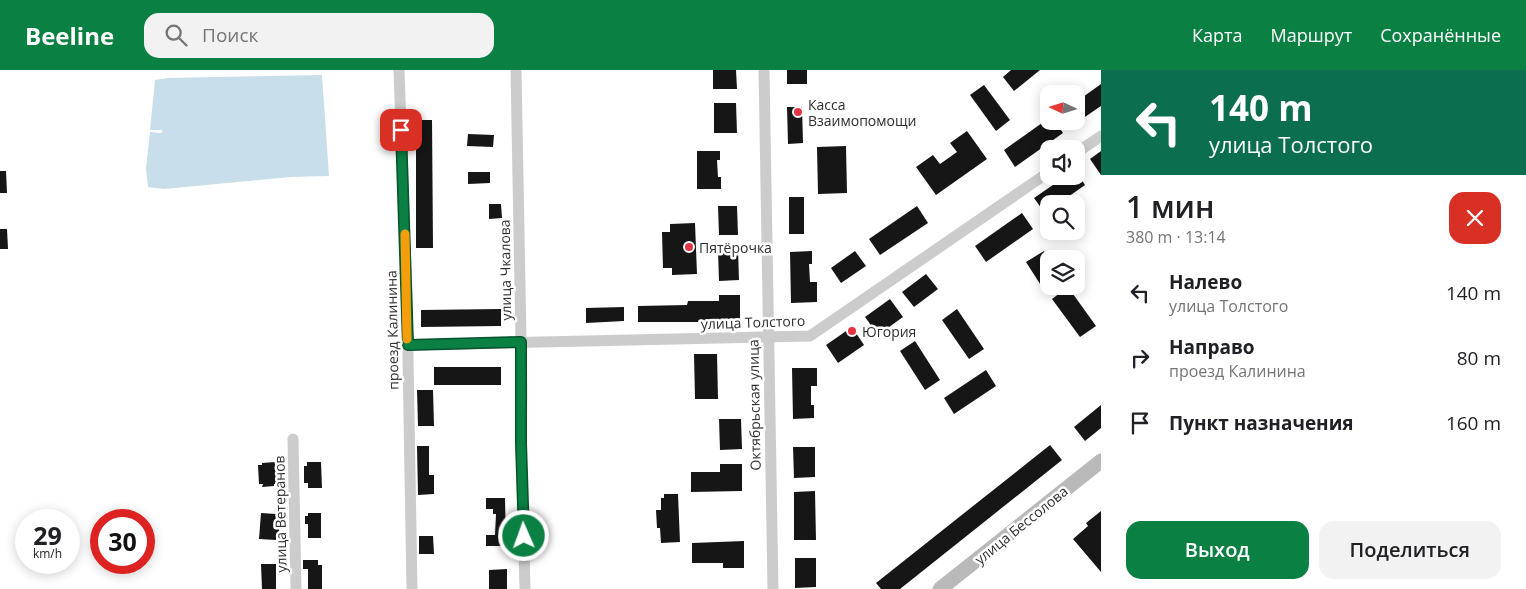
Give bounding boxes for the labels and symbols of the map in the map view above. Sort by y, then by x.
north arrow [1040,85,1085,130]
place label: Касса Взаимопомощи [808,95,916,130]
marker: Касса Взаимопомощи [792,106,804,118]
pin [380,109,422,151]
street label: улица Чкалова [495,219,515,321]
place label: Пятёрочка [699,238,772,257]
marker: Пятёрочка [683,241,695,253]
street label: проезд Калинина [381,270,403,390]
street label: улица Толстого [700,311,806,333]
place label: Югория [862,322,916,341]
marker: Югория [846,325,858,337]
street label: Октябрьская улица [743,339,765,471]
street label: улица Ветеранов [269,455,291,573]
street label: улица Бессолова [970,482,1072,568]
speed limit sign: 30 [90,509,155,574]
position arrow [497,509,549,561]

